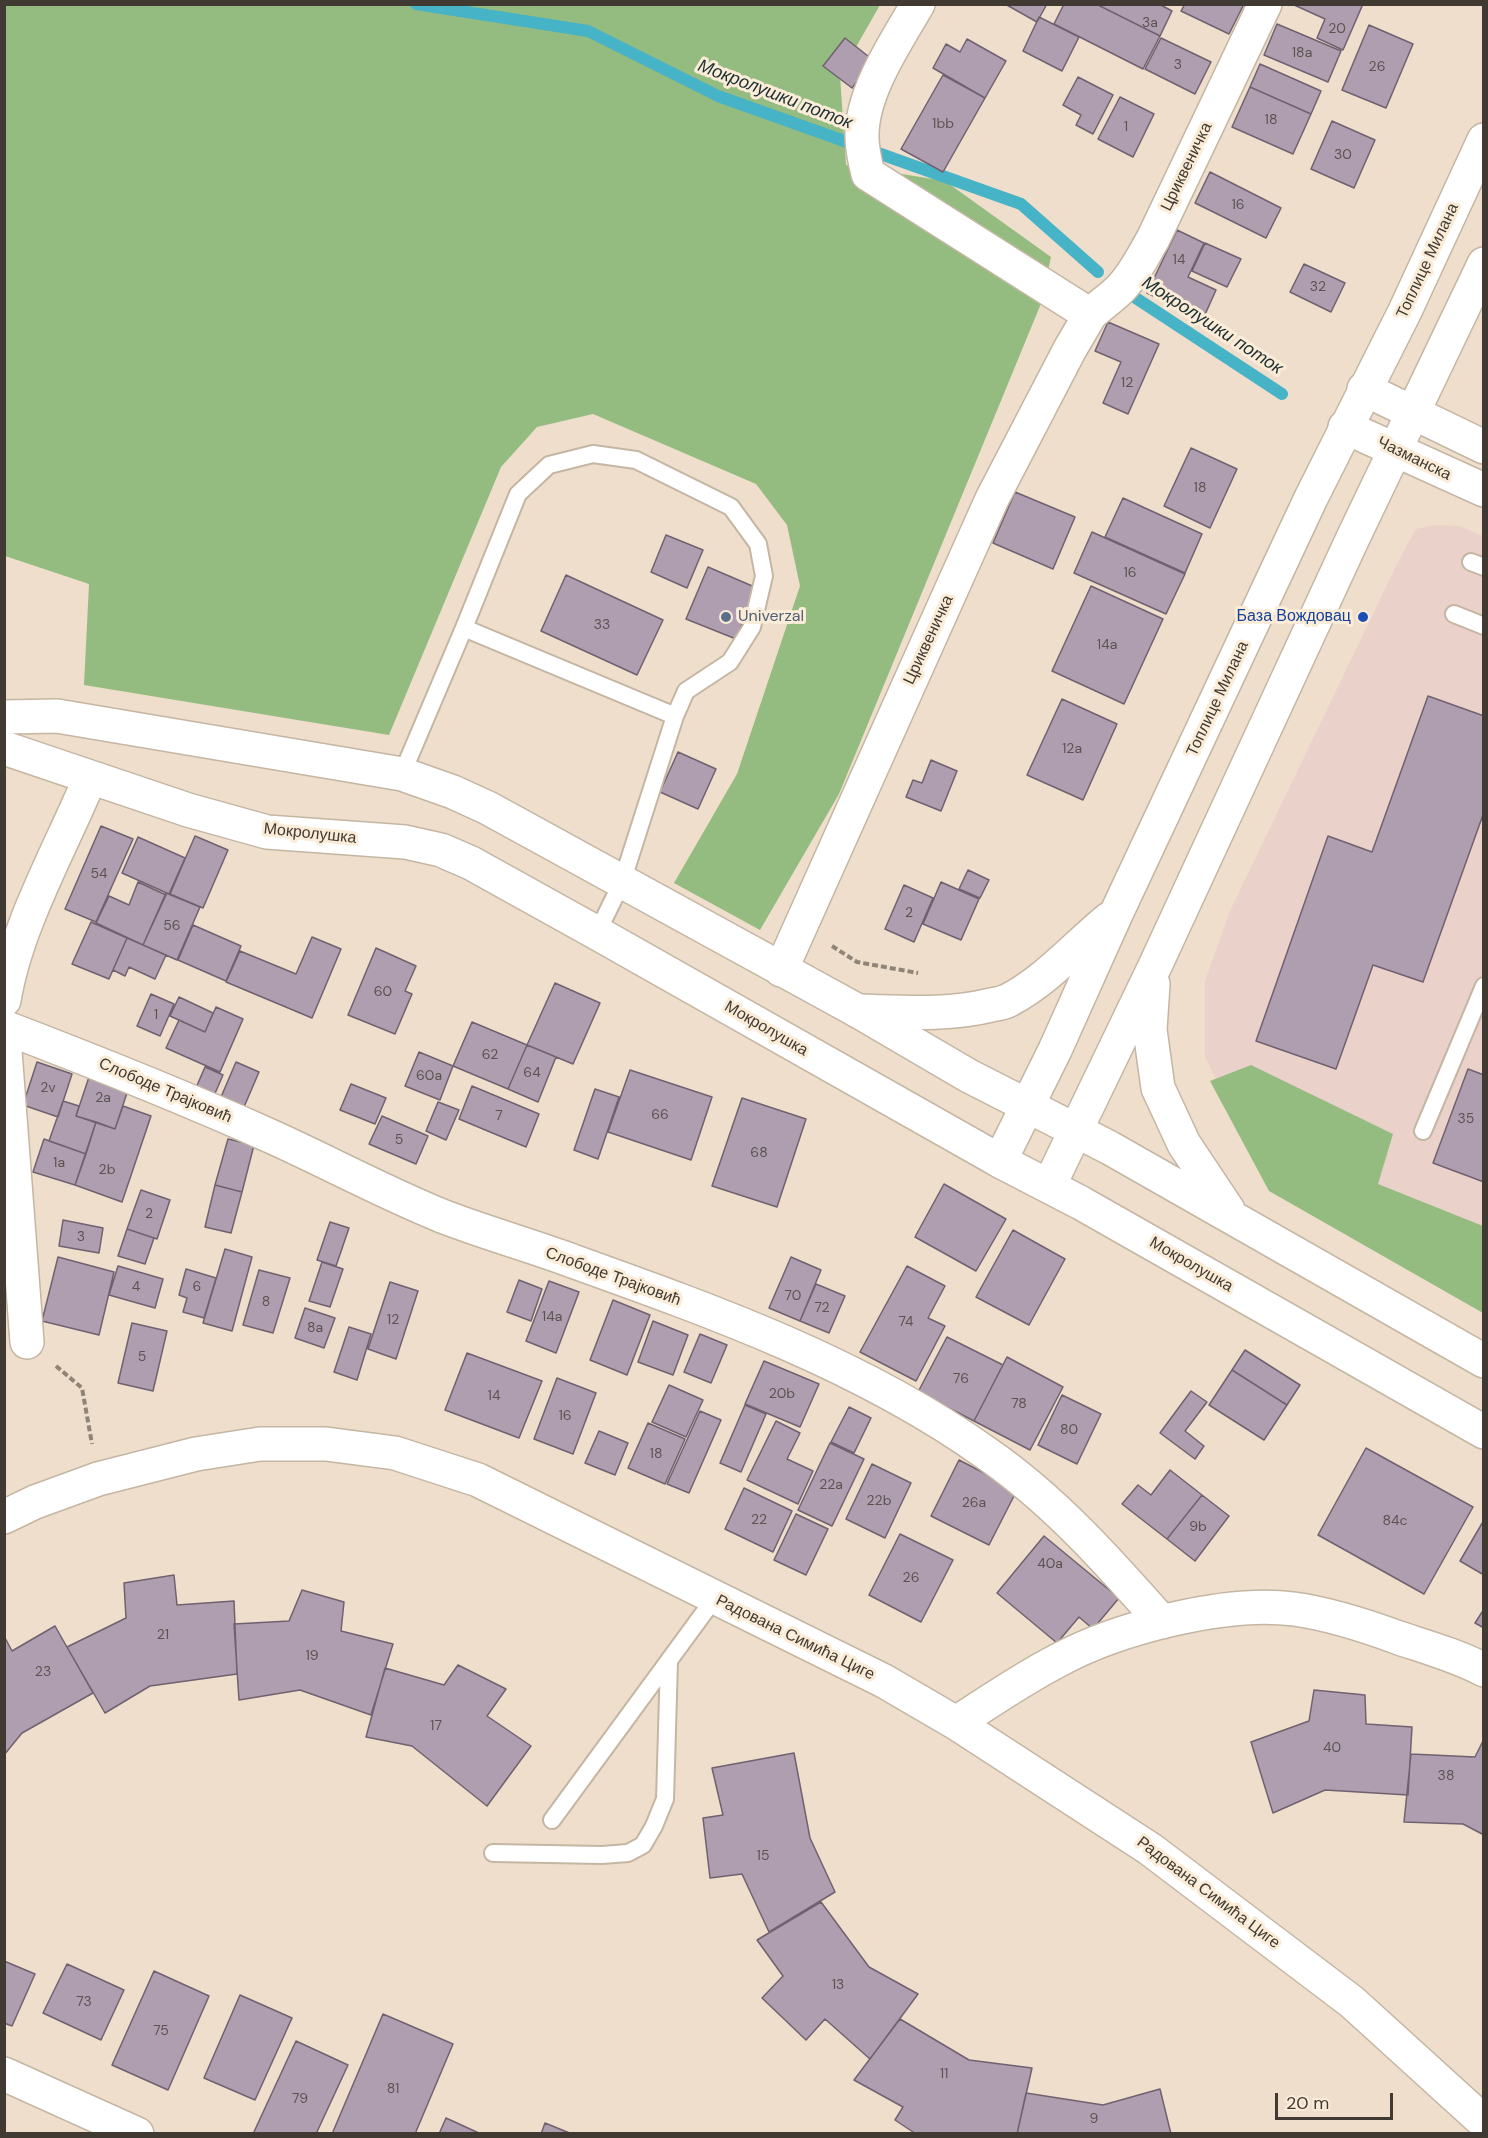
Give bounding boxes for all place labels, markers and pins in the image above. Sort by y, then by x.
place label: Univerzal [738,607,804,627]
place label: База Вождовац [1237,607,1351,627]
marker: Univerzal [719,610,733,624]
marker: База Вождовац [1356,610,1370,624]

